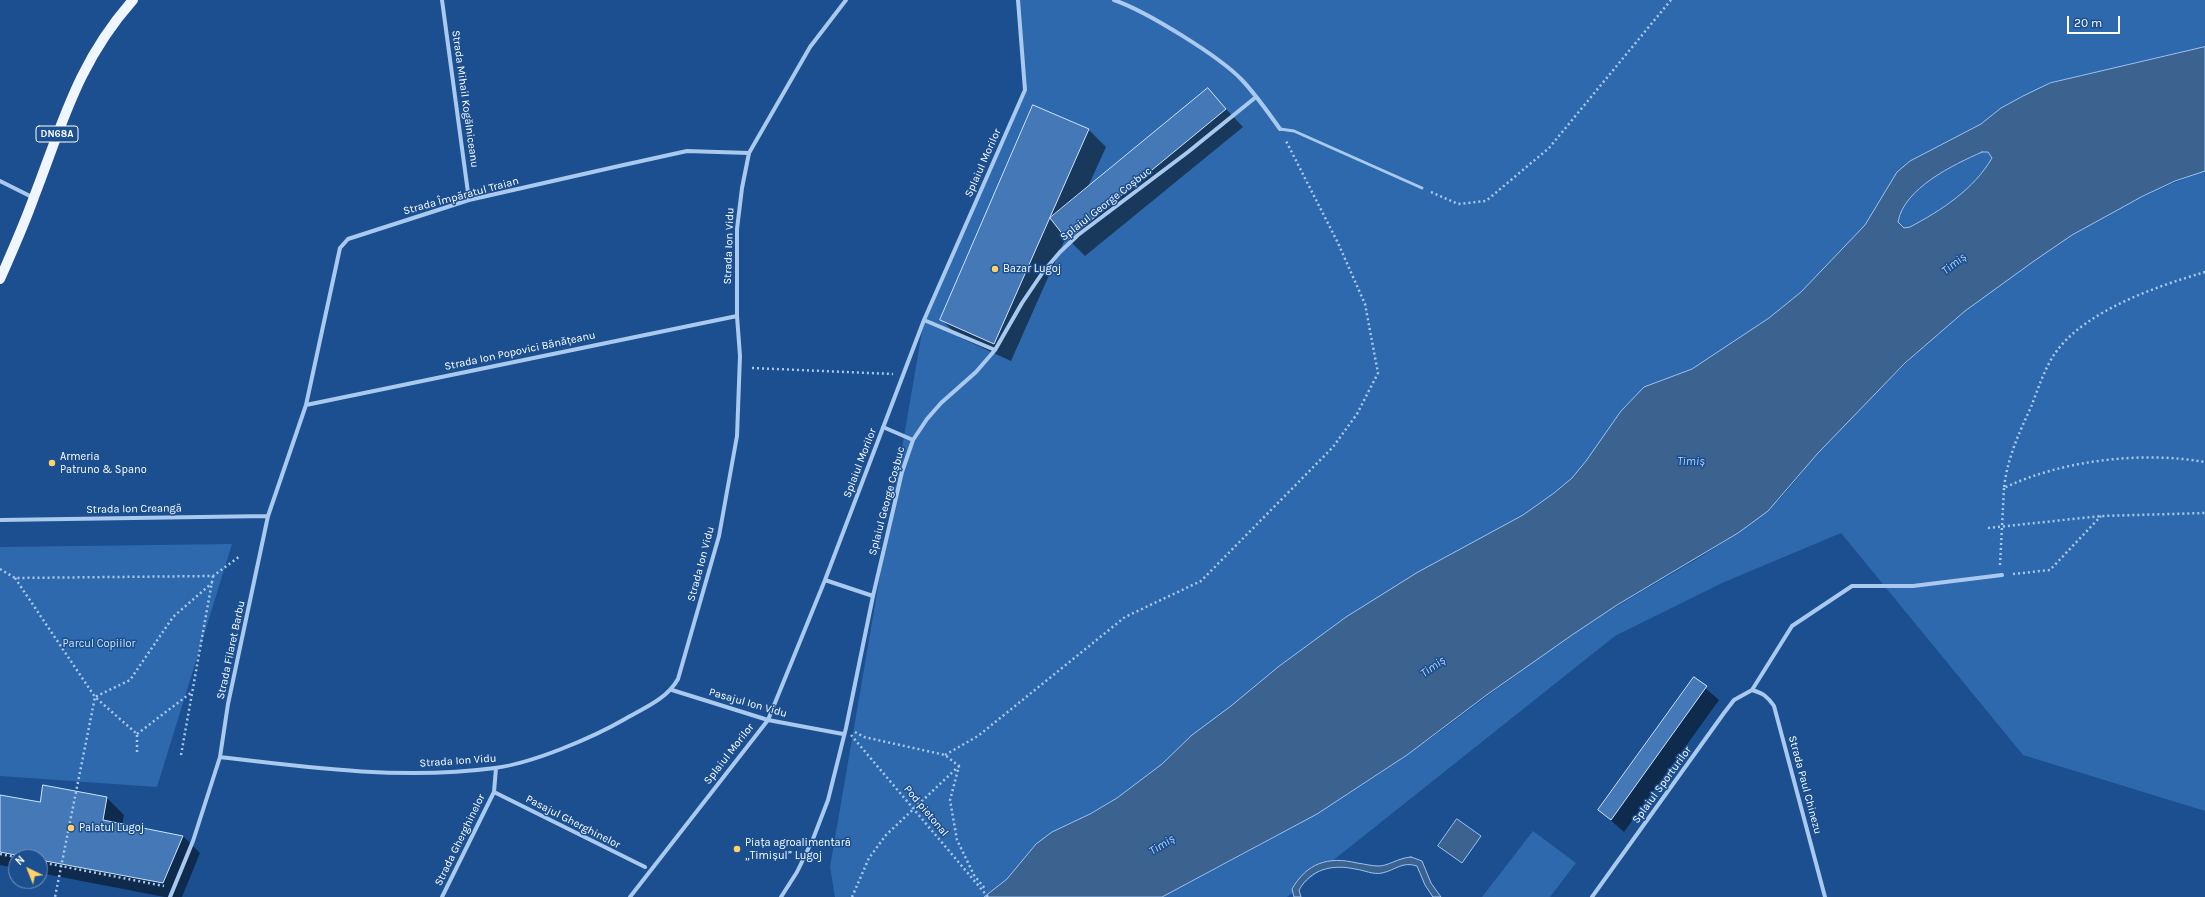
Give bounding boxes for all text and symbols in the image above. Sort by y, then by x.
scale bar [2069,8,2122,34]
text: 20 m [2074,16,2102,30]
street label: Strada Mihail Kogălniceanu [449,29,481,169]
road number: DN68A [36,126,78,142]
street label: Splaiul Morilor [962,127,1004,199]
street label: Splaiul George Coșbuc [1058,164,1154,244]
street label: Strada Împăratul Traian [402,174,520,218]
street label: Strada Ion Vidu [721,207,737,285]
water label: Timiș [1939,250,1969,278]
place label: Bazar Lugoj [1003,262,1061,276]
marker: Bazar Lugoj [990,264,1000,274]
street label: Strada Ion Popovici Bănățeanu [443,329,597,373]
street label: Splaiul Morilor [841,426,879,500]
street label: Splaiul George Coșbuc [866,445,908,557]
place label: Armeria Patruno & Spano [60,450,147,476]
water label: Timiș [1677,455,1705,469]
marker: Armeria Patruno & Spano [47,458,57,468]
street label: Strada Ion Creangă [86,502,182,516]
street label: Strada Ion Vidu [685,525,717,603]
street label: Strada Filaret Barbu [214,599,248,701]
park label: Parcul Copiilor [63,637,135,651]
water label: Timiș [1418,653,1448,681]
street label: Pasajul Ion Vidu [707,686,789,720]
street label: Splaiul Morilor [701,721,757,787]
street label: Strada Paul Chinezu [1786,734,1824,836]
street label: Splaiul Sporturilor [1630,744,1694,826]
street label: Strada Ion Vidu [419,752,497,770]
street label: Pod pietonal [901,783,951,839]
street label: Strada Gherghinelor [432,792,488,888]
street label: Pasajul Gherghinelor [523,792,623,852]
place label: Palatul Lugoj [79,821,144,835]
marker: Palatul Lugoj [66,823,76,833]
water label: Timiș [1146,832,1178,858]
place label: Piața agroalimentară „Timișul” Lugoj [745,836,851,862]
marker: Piața agroalimentară „Timișul” Lugoj [732,844,742,854]
north arrow [8,849,48,889]
text: N [13,853,27,868]

